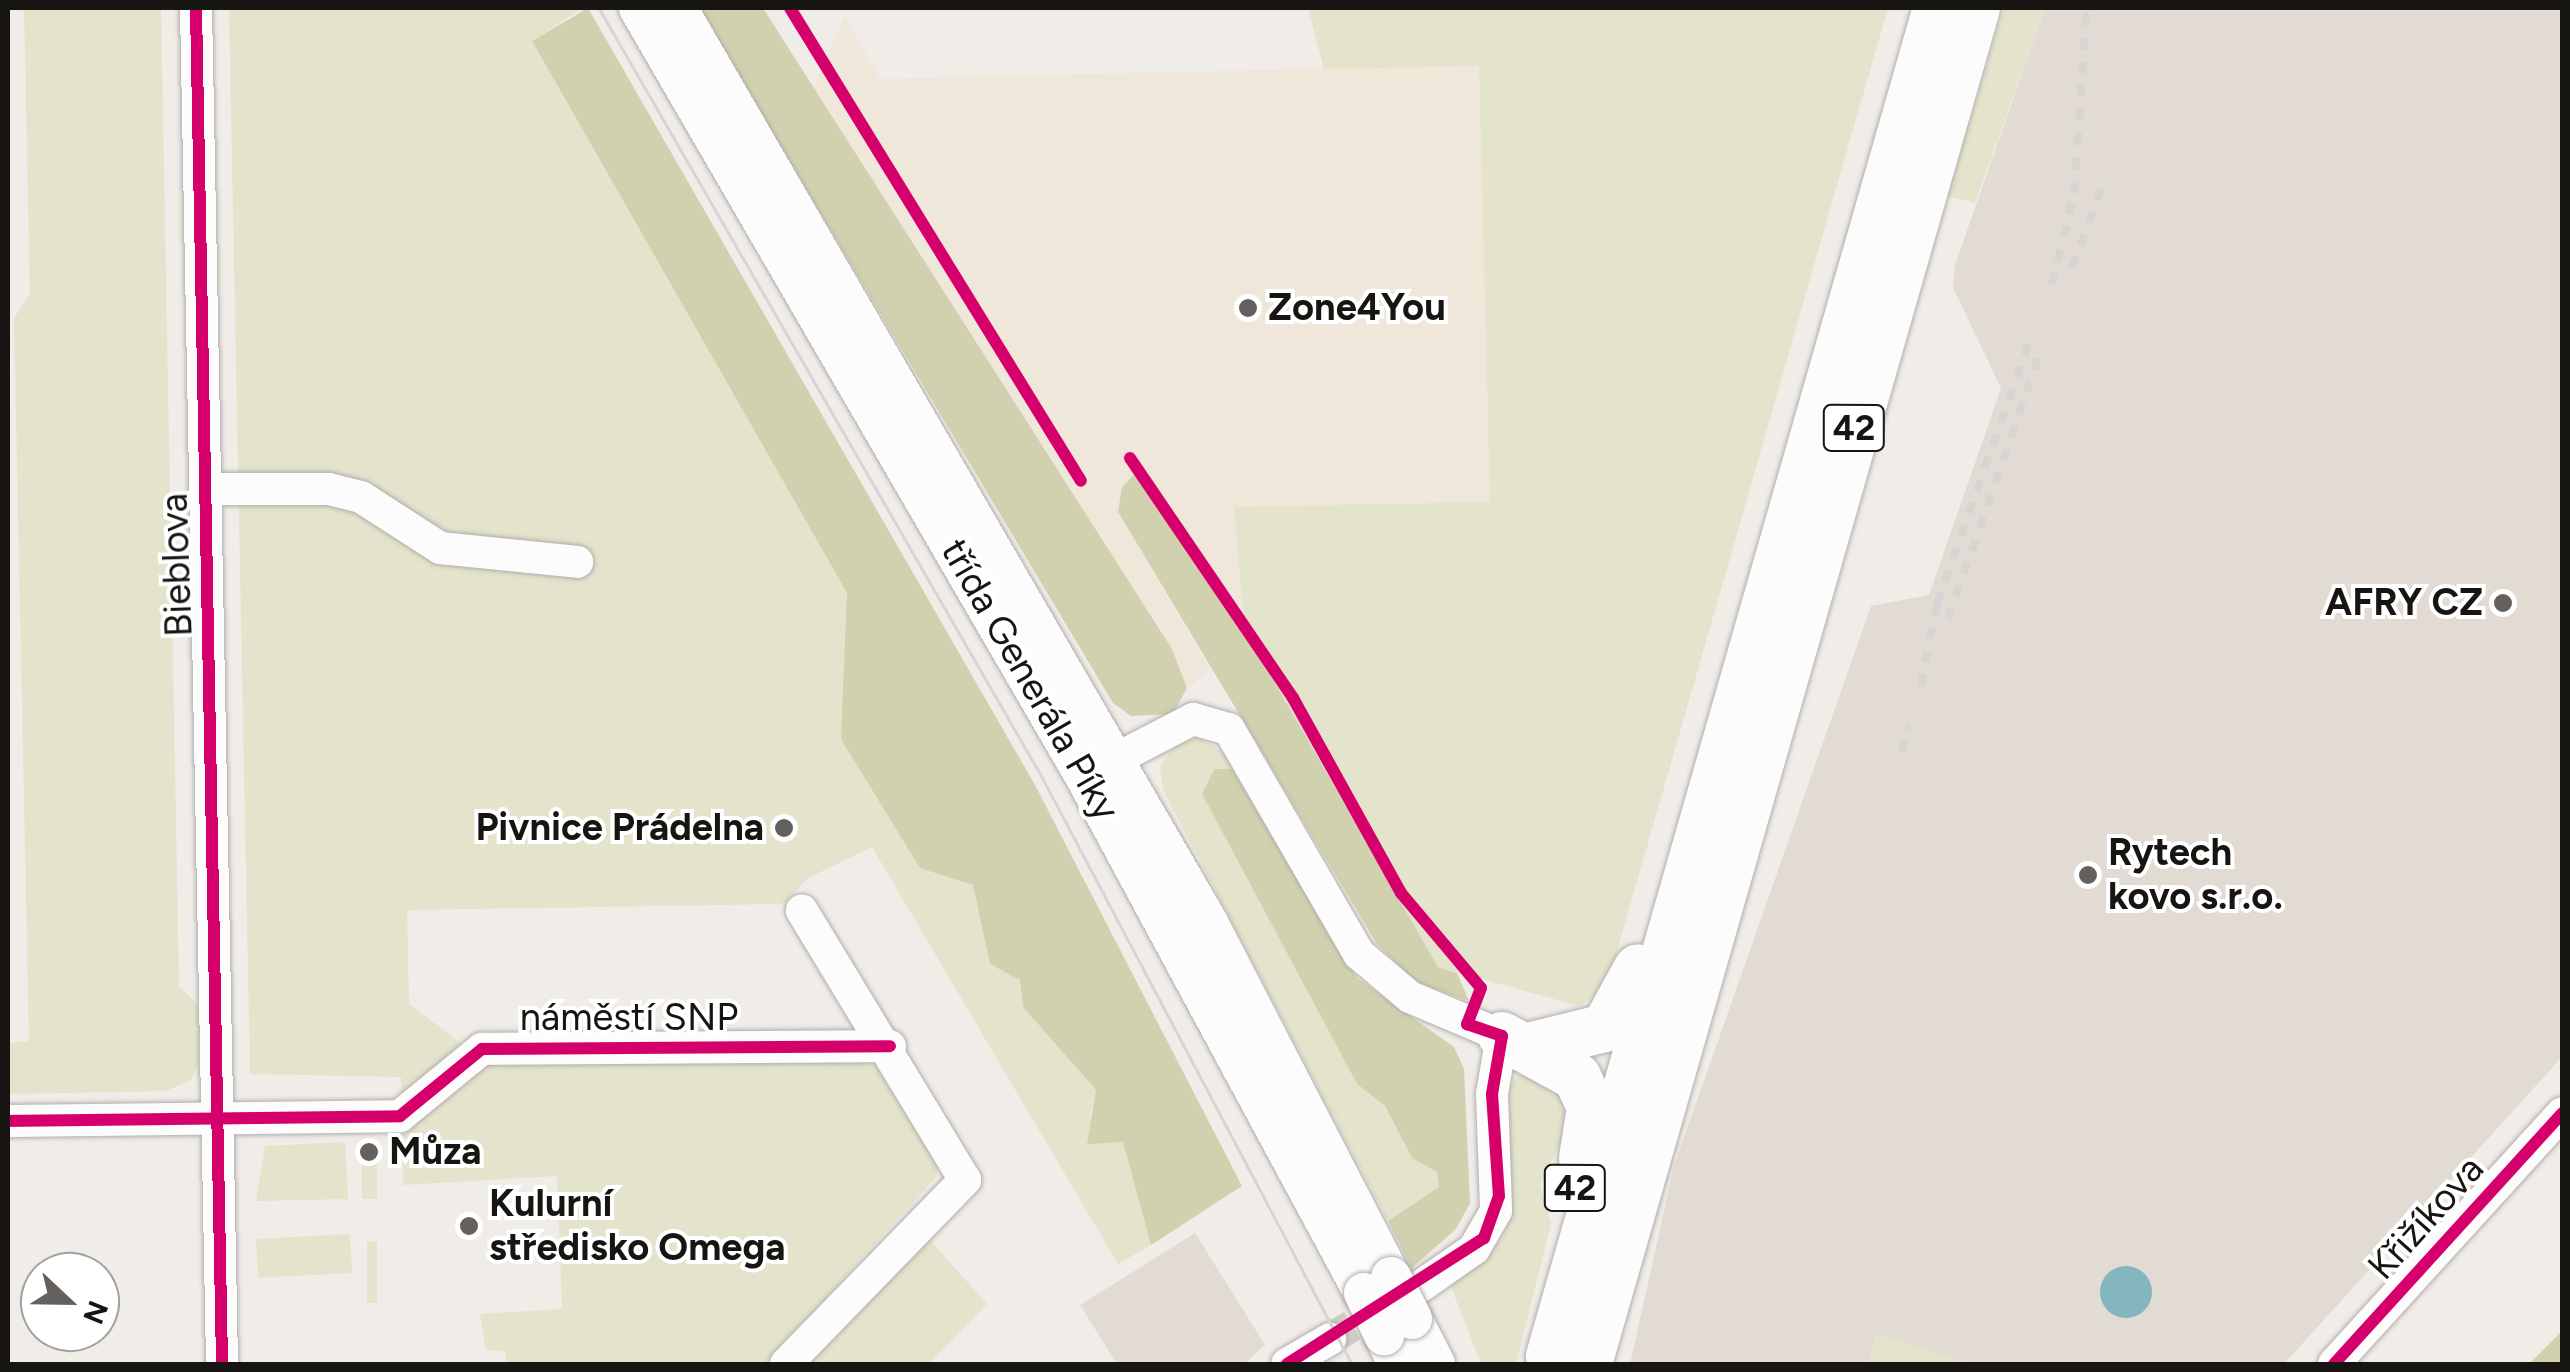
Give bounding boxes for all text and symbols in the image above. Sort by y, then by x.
place label: Zone4You [1268,285,1446,331]
marker: Zone4You [1237,297,1259,319]
road number: 42 [1822,398,1886,458]
street label: Bieblova [152,492,202,638]
street label: třída Generála Píky [931,531,1129,829]
place label: AFRY CZ [2325,580,2483,626]
marker: AFRY CZ [2492,592,2514,614]
place label: Pivnice Prádelna [475,805,764,851]
marker: Pivnice Prádelna [773,817,795,839]
place label: Rytech kovo s.r.o. [2108,830,2283,919]
marker: Rytech kovo s.r.o. [2077,864,2099,886]
street label: náměstí SNP [520,995,738,1041]
place label: Můza [389,1129,482,1175]
marker: Můza [358,1141,380,1163]
street label: Křižíkova [2359,1147,2493,1289]
road number: 42 [1542,1158,1608,1218]
place label: Kulurní středisko Omega [489,1181,785,1270]
marker: Kulurní středisko Omega [458,1215,480,1237]
north arrow [20,1252,120,1352]
text: N [76,1296,116,1329]

